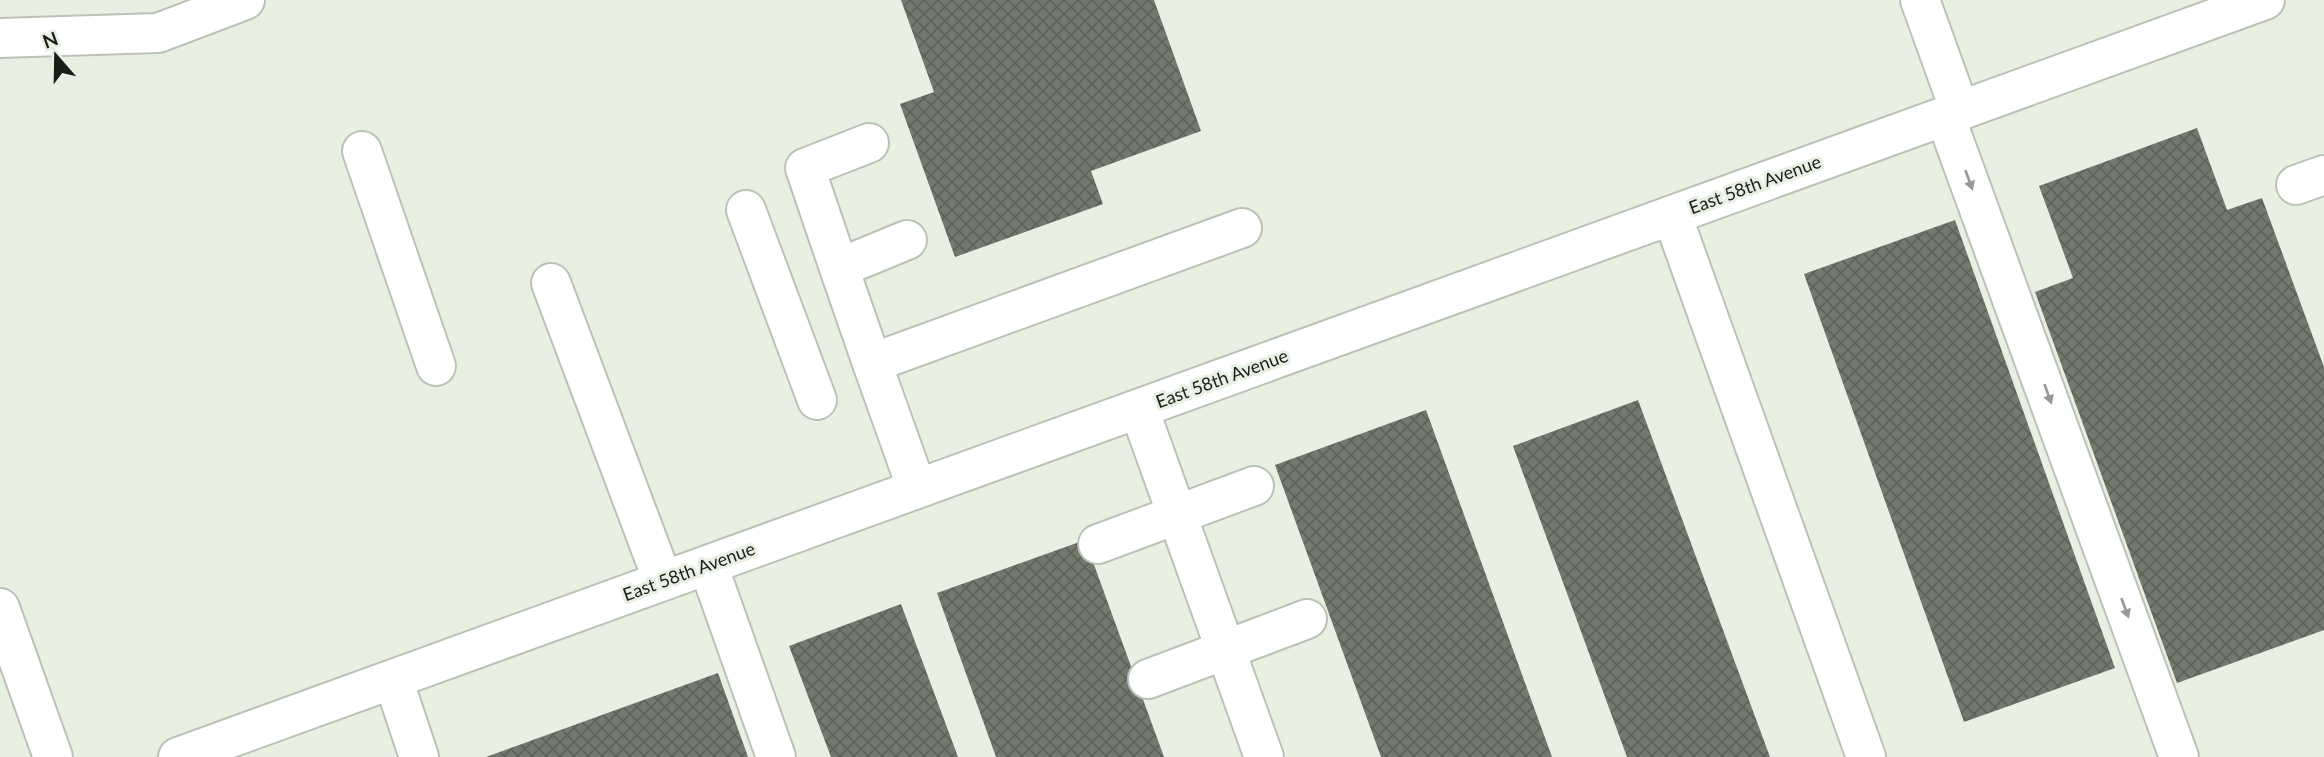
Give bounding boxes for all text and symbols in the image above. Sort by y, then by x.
north arrow [21,21,91,91]
text: N [39,26,61,53]
street label: East 58th Avenue [1686,150,1824,218]
one-way arrow [1964,170,1975,191]
street label: East 58th Avenue [1153,344,1291,412]
one-way arrow [2042,383,2053,404]
street label: East 58th Avenue [620,537,758,605]
one-way arrow [2120,597,2131,618]

